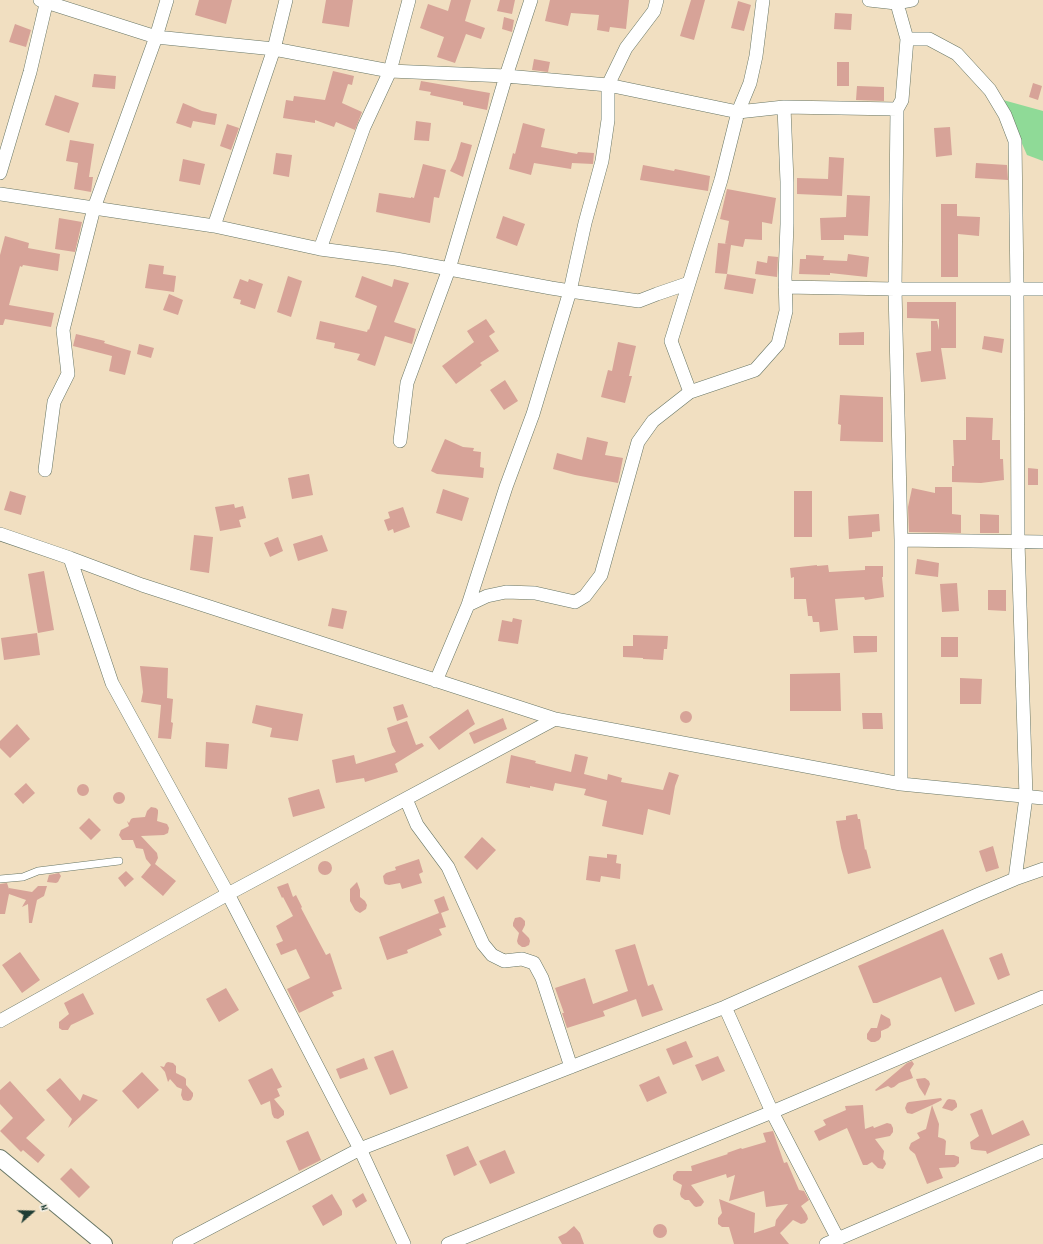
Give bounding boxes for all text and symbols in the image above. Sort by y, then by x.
north arrow [12,1192,52,1232]
text: N [35,1203,52,1213]

